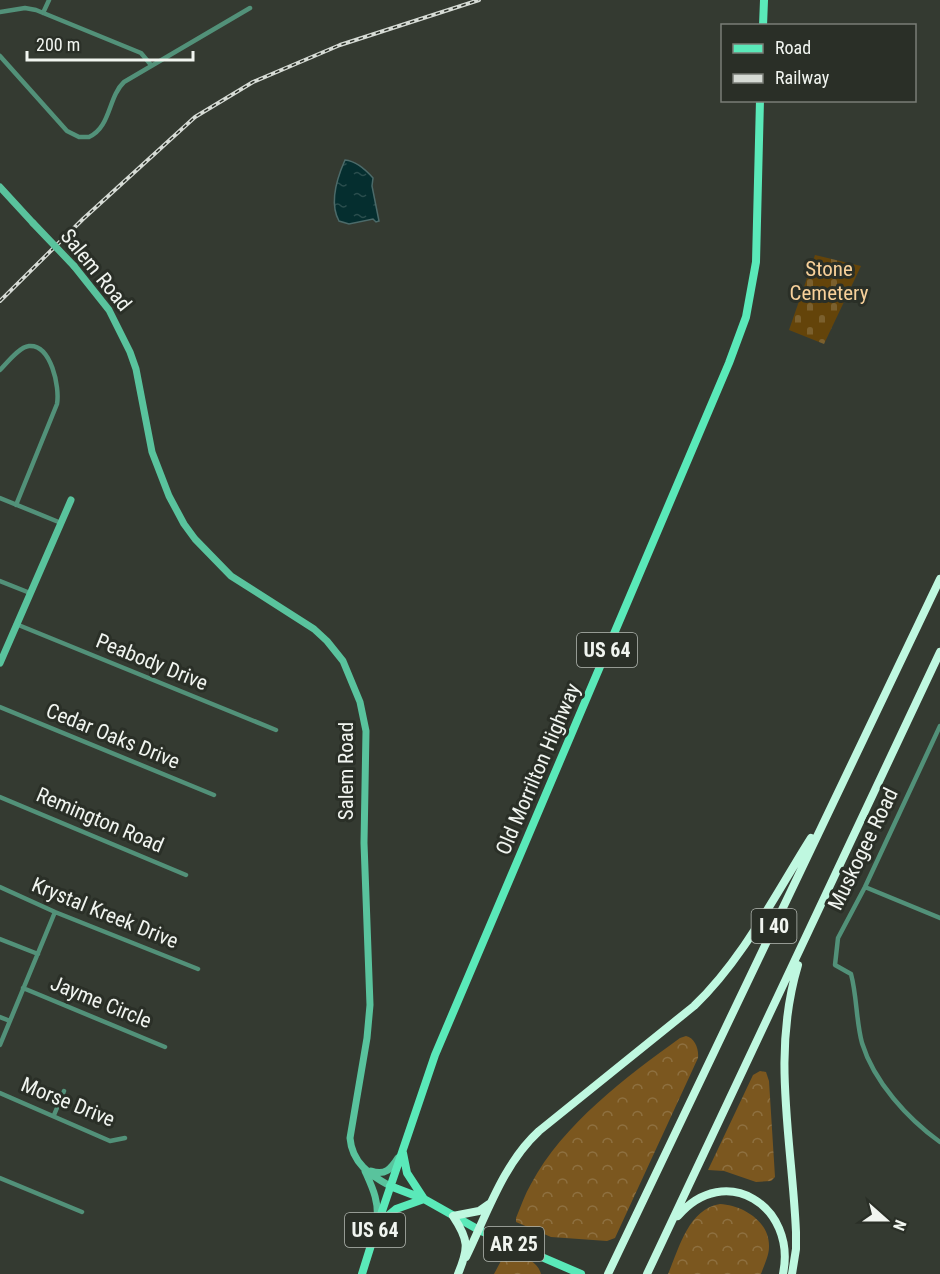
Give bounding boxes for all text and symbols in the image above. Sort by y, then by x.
scale bar [27,24,194,62]
legend [721,24,916,102]
text: 200 m [36,34,80,55]
text: Road [775,37,811,58]
text: Railway [775,67,830,88]
street label: Salem Road [56,224,136,316]
park label: Stone Cemetery [790,257,869,305]
street label: Peabody Drive [93,629,211,695]
road number: US 64 [577,633,637,667]
street label: Old Morrilton Highway [491,680,585,858]
street label: Cedar Oaks Drive [43,698,183,774]
street label: Salem Road [334,722,358,820]
street label: Remington Road [33,782,167,858]
street label: Muskogee Road [823,784,903,914]
street label: Krystal Kreek Drive [28,873,182,953]
road number: I 40 [752,909,796,943]
street label: Jayme Circle [47,971,155,1033]
street label: Morse Drive [18,1072,119,1132]
north arrow [856,1190,916,1250]
road number: US 64 [345,1213,405,1247]
text: N [889,1217,910,1233]
road number: AR 25 [484,1227,544,1261]

